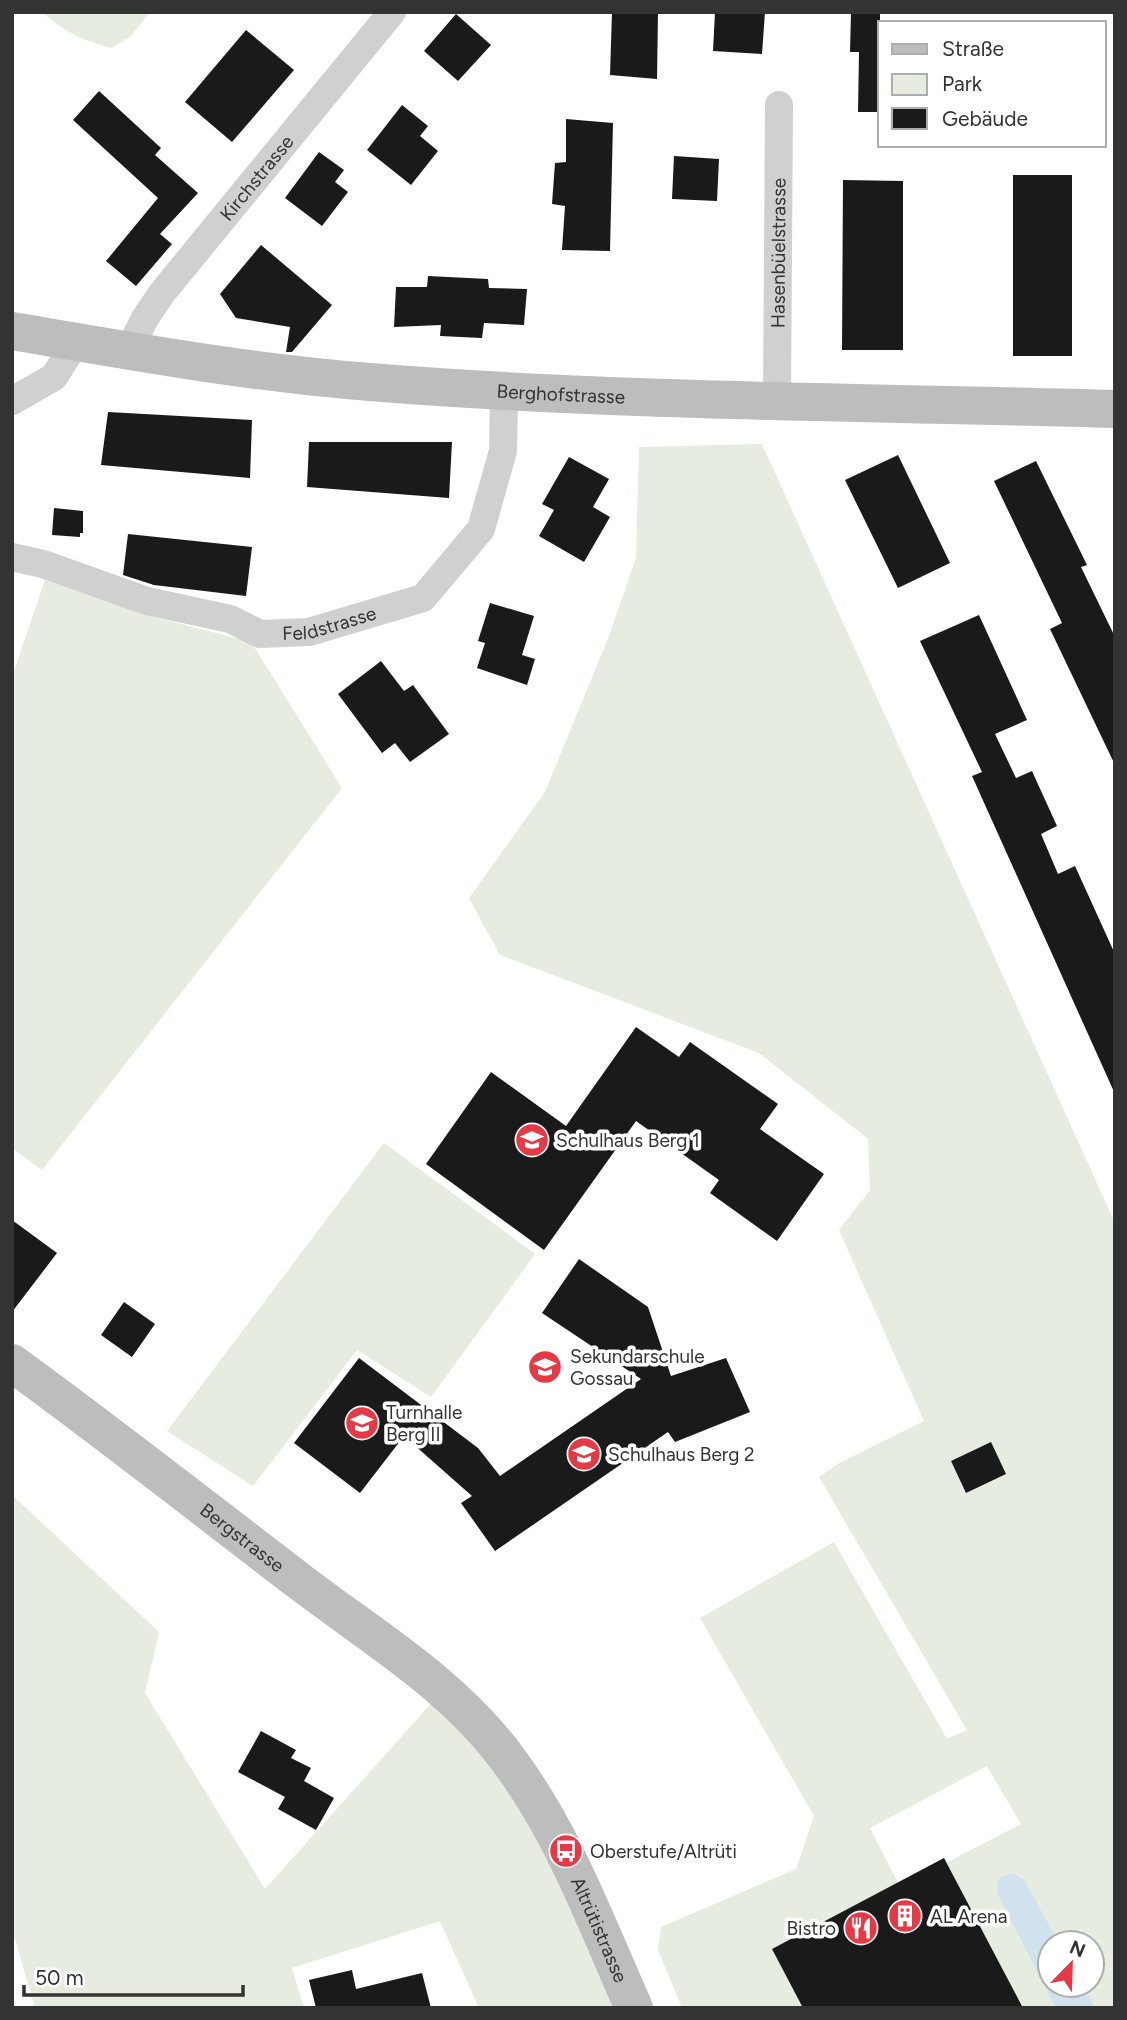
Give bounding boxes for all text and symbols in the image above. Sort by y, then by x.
legend [878,21,1106,147]
text: Straße [942,36,1004,61]
text: Park [942,71,983,96]
text: Gebäude [942,106,1028,131]
street label: Kirchstrasse [215,130,298,225]
street label: Hasenbüelstrasse [766,178,790,328]
street label: Berghofstrasse [496,379,626,408]
street label: Feldstrasse [282,601,379,645]
school or university icon: Schulhaus Berg 1 [513,1121,551,1159]
place label: Schulhaus Berg 1 [556,1129,700,1152]
place label: Sekundarschule Gossau [570,1345,705,1390]
school or university icon: Sekundarschule Gossau [526,1348,564,1386]
place label: Turnhalle Berg II [386,1401,462,1446]
school or university icon: Turnhalle Berg II [343,1404,381,1442]
school or university icon: Schulhaus Berg 2 [565,1435,603,1473]
place label: Schulhaus Berg 2 [608,1443,755,1466]
street label: Bergstrasse [196,1498,289,1577]
bus stop icon: Oberstufe/Altrüti [547,1832,585,1870]
place label: Oberstufe/Altrüti [590,1840,737,1863]
street label: Altrütistrasse [566,1873,633,1986]
building icon: AL Arena [886,1897,924,1935]
place label: AL Arena [930,1905,1007,1928]
restaurant icon: Bistro [842,1909,880,1947]
place label: Bistro [787,1917,836,1940]
north arrow [1036,1929,1106,1999]
text: N [1066,1935,1089,1962]
scale bar [24,1954,243,1998]
text: 50 m [35,1965,84,1990]

